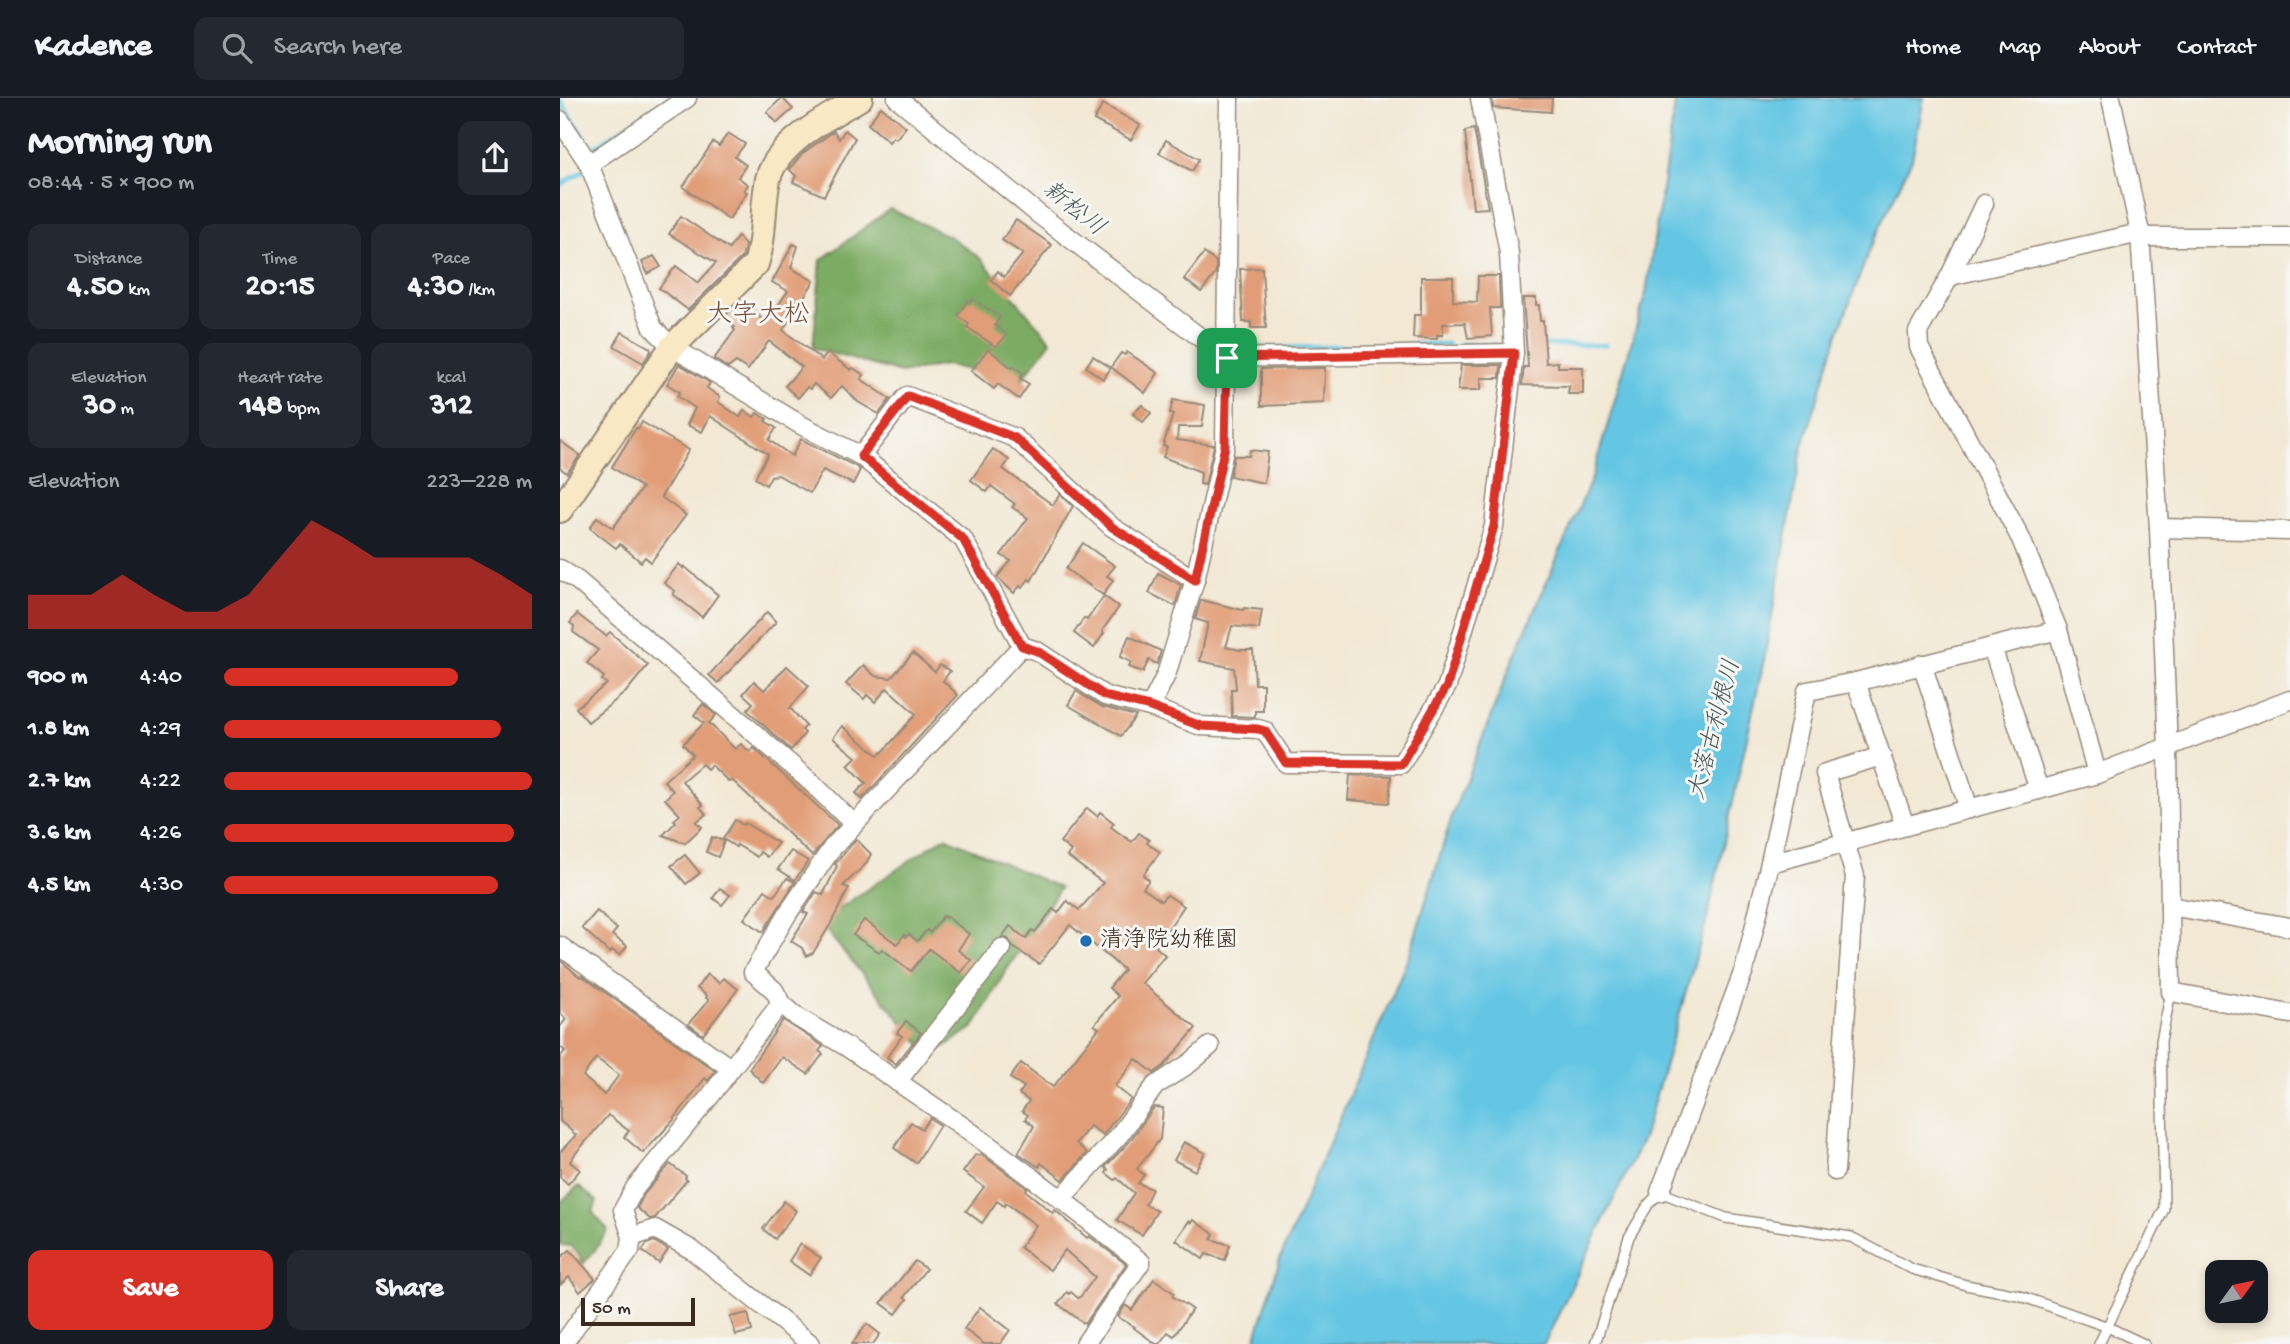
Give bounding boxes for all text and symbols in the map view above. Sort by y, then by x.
search box [194,17,684,80]
text: Kadence [35,29,152,67]
icon: search [218,29,256,67]
text: Search here [274,33,402,64]
text: Home [1905,34,1961,63]
text: Map [1999,34,2041,63]
text: About [2079,34,2139,63]
text: Contact [2177,34,2255,63]
button: share [458,121,532,195]
text: Morning run [28,122,212,166]
text: 08:44 · 5 × 900 m [28,170,194,197]
water label: 新松川 [1036,176,1110,244]
text: Distance [75,248,142,271]
text: Time [263,248,297,271]
text: Pace [433,248,470,271]
text: 4.50 [67,271,124,306]
text: 20:15 [245,271,315,306]
text: 4:30 [408,271,464,306]
text: km [124,279,150,302]
text: /km [464,279,495,302]
district label: 大字大松 [706,300,810,332]
pin [1197,328,1257,388]
icon: arrive [1208,339,1246,377]
text: Elevation [71,367,146,390]
text: Heart rate [237,367,323,390]
text: kcal [436,367,466,390]
text: 30 [83,390,116,425]
text: 148 [240,390,283,425]
text: 312 [430,390,473,425]
text: m [116,398,134,421]
text: bpm [283,398,320,421]
text: Elevation [28,469,119,496]
text: 223–228 m [426,469,532,496]
water label: 大落古利根川 [1682,656,1749,803]
text: 900 m [28,664,87,691]
text: 4:40 [140,664,182,691]
text: 1.8 km [28,716,89,743]
text: 4:29 [140,716,181,743]
text: 2.7 km [28,768,91,795]
text: 4:22 [140,768,181,795]
text: 3.6 km [28,820,91,847]
text: 4:26 [140,820,181,847]
text: 4.5 km [28,872,90,899]
text: 4:30 [140,872,183,899]
place label: 清浄院幼稚園 [1100,927,1238,955]
marker: 清浄院幼稚園 [1078,933,1094,949]
button: Save [28,1250,273,1330]
button: Share [287,1250,532,1330]
north arrow [2205,1260,2268,1323]
map controls [2205,1260,2268,1323]
scale bar [581,1295,695,1327]
text: 50 m [592,1298,631,1321]

